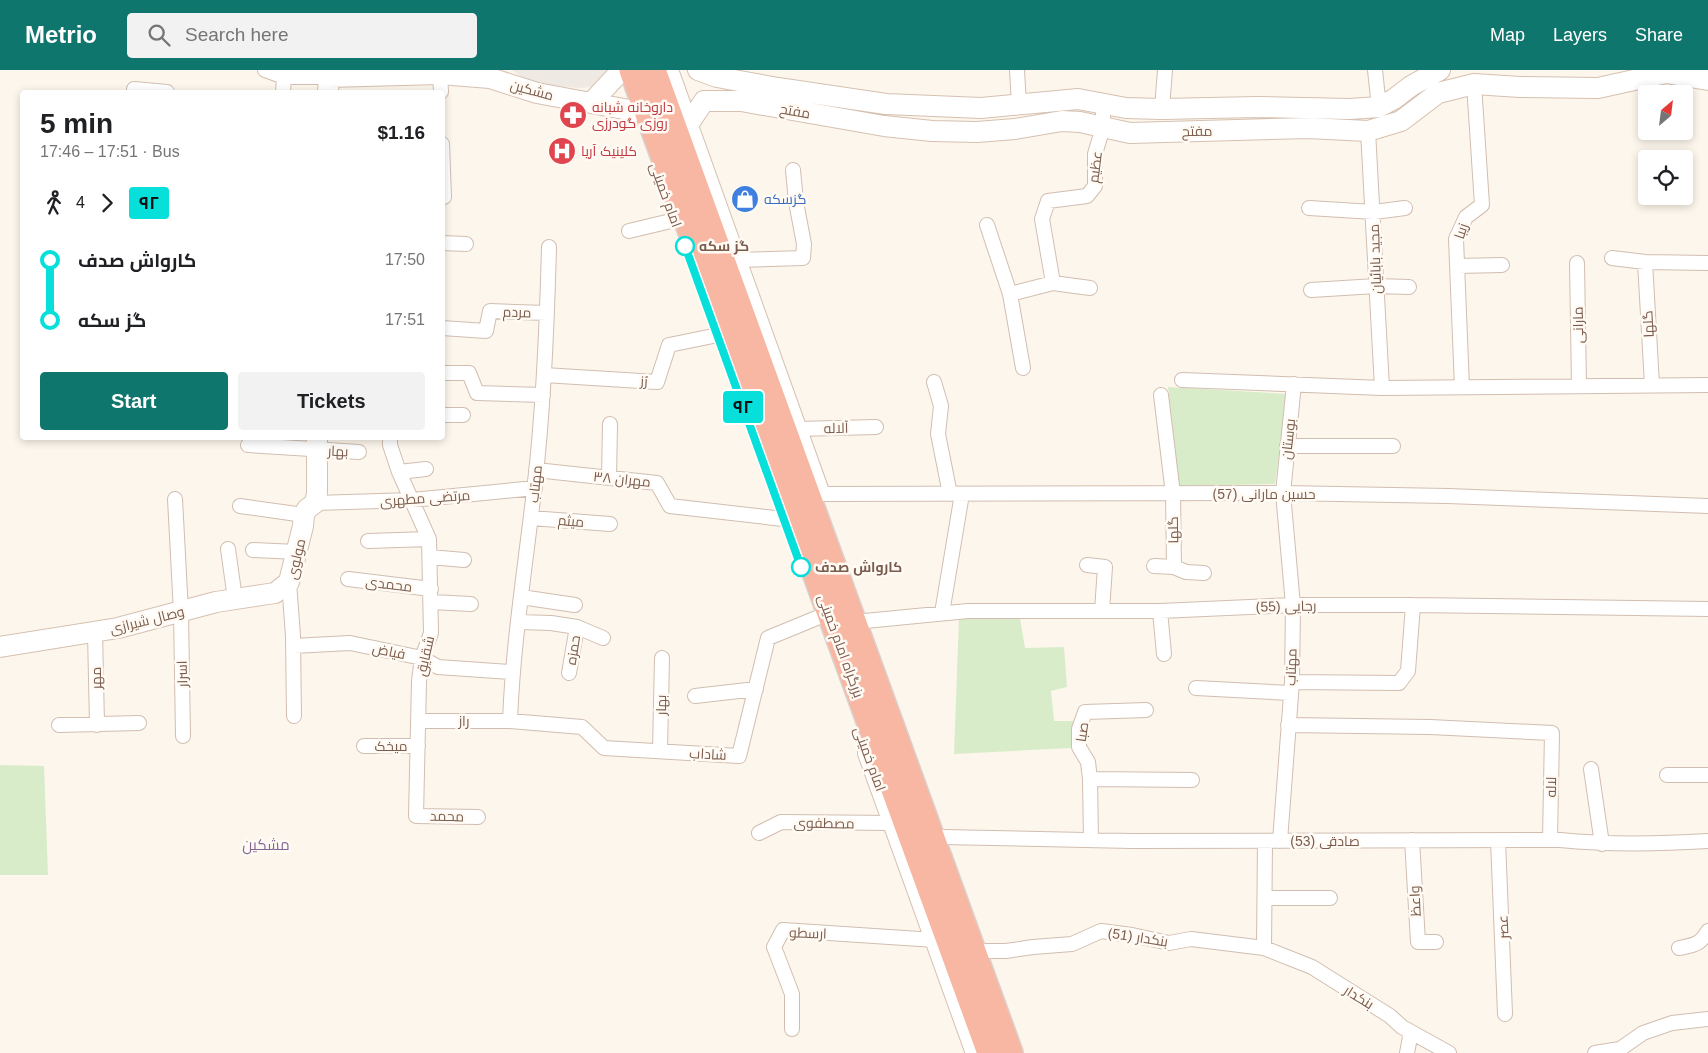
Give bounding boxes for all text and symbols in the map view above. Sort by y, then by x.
search box [127,13,477,58]
text: Metrio [25,21,97,48]
icon: search [145,21,173,49]
text: Search here [185,24,289,45]
text: Map [1490,25,1525,45]
text: Layers [1553,25,1607,45]
text: Share [1635,25,1683,45]
street label: مشکین [509,77,555,103]
north arrow [1638,85,1692,140]
map controls [1638,85,1693,205]
place label: داروخانه شبانه روزی گودرزی [592,99,673,131]
pharmacy icon: داروخانه شبانه روزی گودرزی [558,100,588,130]
street label: مفتح [778,100,812,123]
text: 5 min [40,108,113,139]
text: $1.16 [377,122,425,143]
street label: مفتح [1181,123,1213,140]
hospital icon: کلینیک آریا [547,136,577,166]
text: 17:46 – 17:51 · Bus [40,143,180,160]
place label: کلینیک آریا [581,143,637,159]
street label: عظیم [1085,150,1107,184]
button: locate [1638,150,1693,205]
street label: امام خمینی [645,161,685,230]
shop icon: گزسکه [730,184,760,214]
icon: walk [40,189,68,217]
icon: forward [93,189,121,217]
place label: گزسکه [764,191,807,207]
text: ۹۲ [139,193,159,213]
text: 4 [76,194,85,211]
street label: زیبا [1451,221,1471,241]
street label: مجید بابائیان [1366,224,1384,294]
marker: گز سکه [675,236,695,256]
place label: گز سکه [699,238,749,255]
text: کارواش صدف [78,250,196,271]
text: 17:50 [385,251,425,268]
street label: مردم [502,304,532,322]
street label: مارانی [1570,307,1586,343]
text: گز سکه [78,310,146,331]
street label: گلها [1639,310,1657,338]
text: 17:51 [385,311,425,328]
button: Start [40,372,228,430]
button: Tickets [238,372,425,430]
street label: رُز [639,373,649,389]
line badge: ۹۲ [720,391,766,423]
text: ۹۲ [733,397,753,417]
street label: بوستان [1278,418,1298,460]
street label: آلاله [823,420,849,436]
street label: بهار [326,443,349,459]
street label: مهتاب [525,464,545,504]
street label: مهران ۳۸ [593,468,651,490]
street label: حسین مارانی (57) [1212,486,1316,502]
street label: مرتضی مطهری [379,487,471,509]
street label: میثم [557,512,585,532]
street label: گلها [1165,516,1181,544]
street label: مولوی [284,537,308,581]
marker: کارواش صدف [791,557,811,577]
place label: کارواش صدف [815,559,902,576]
street label: محمدی [365,573,413,595]
street label: بزرگراه امام خمینی [813,592,867,700]
street label: رجایی (55) [1256,597,1316,615]
street label: وصال شیرازی [108,603,186,638]
street label: شقایق [413,634,438,678]
street label: حمزه [563,634,583,666]
street label: فیاض [371,640,407,662]
street label: مهتاب [1282,648,1300,686]
street label: اسرار [174,660,190,689]
street label: مهر [88,667,104,690]
street label: بهار [653,694,669,717]
street label: راز [457,713,470,729]
street label: صبا [1073,721,1091,743]
street label: امام خمینی [849,725,889,794]
street label: میخک [375,738,407,754]
street label: شاداب [689,745,727,763]
street label: لاله [1543,776,1559,798]
street label: محمد [430,808,464,824]
street label: مصطفوی [793,814,855,832]
street label: صادقی (53) [1290,833,1360,849]
district label: مشکین [242,836,290,855]
street label: واعظ [1406,885,1424,917]
street label: عصر [1495,915,1511,940]
street label: ارسطو [789,924,827,942]
street label: بنکدار (51) [1107,924,1169,950]
street label: بنکدار [1340,981,1377,1012]

